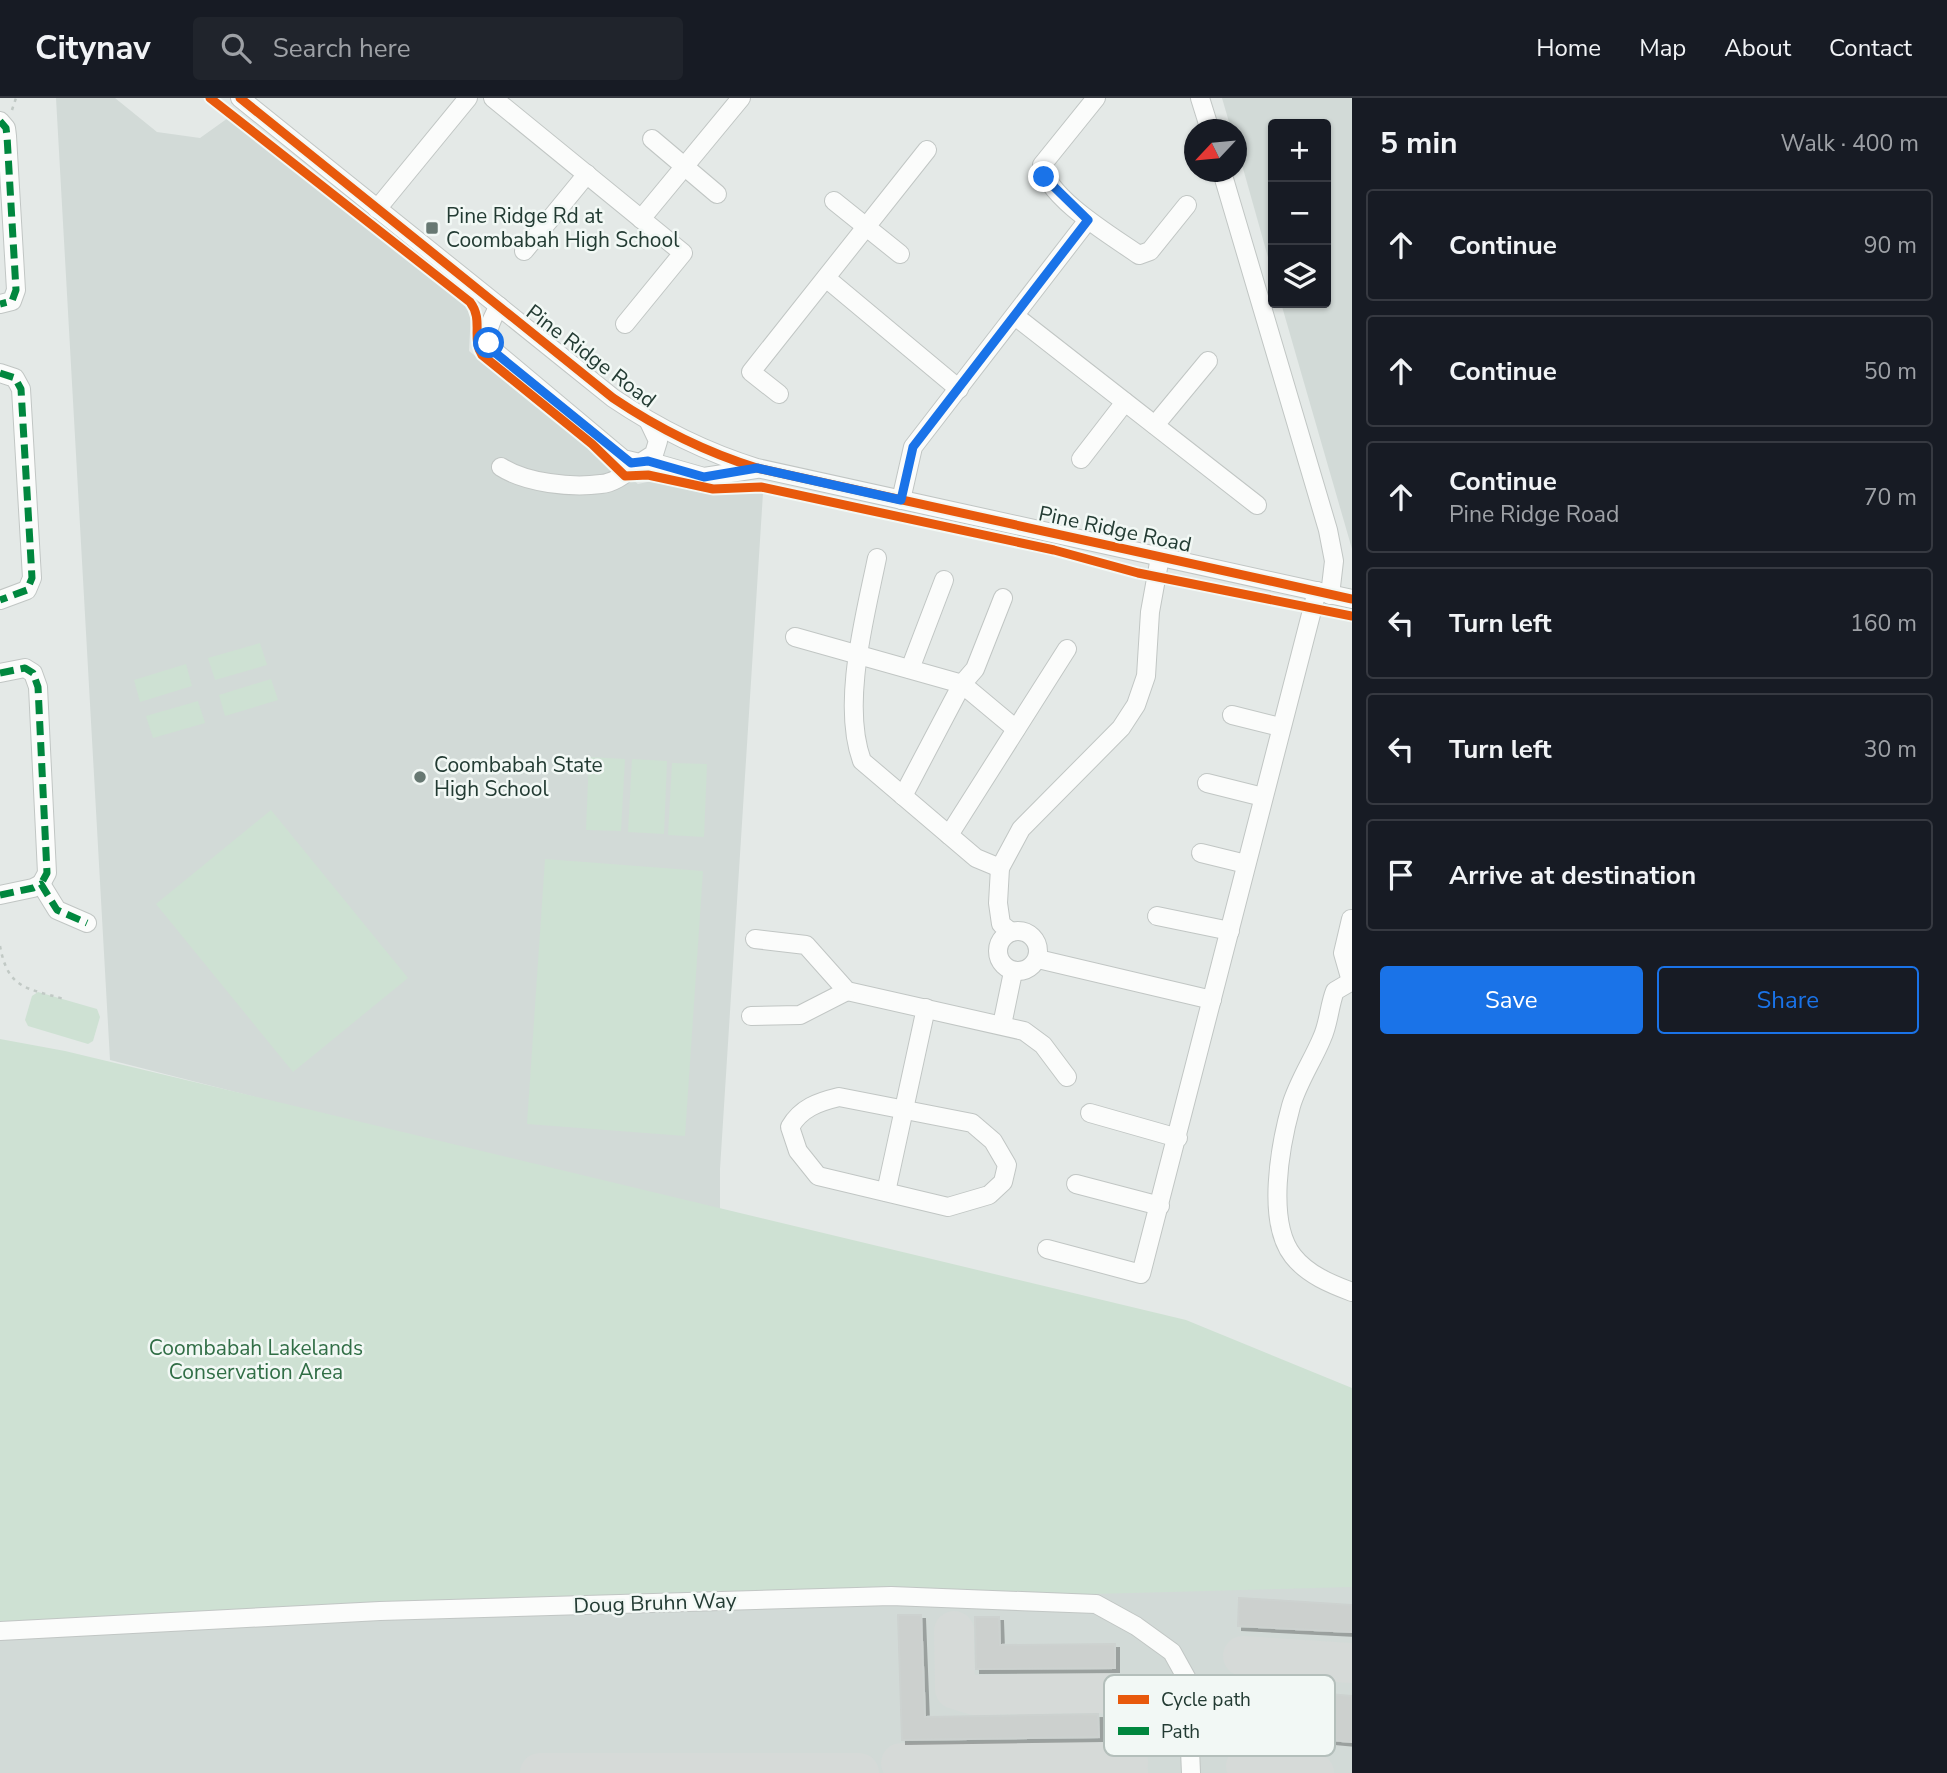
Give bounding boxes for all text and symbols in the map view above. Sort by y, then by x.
search box [193,17,683,80]
text: Citynav [35,26,151,71]
icon: search [217,29,255,67]
text: Search here [273,31,411,66]
text: Home [1536,32,1601,64]
text: Map [1639,32,1686,64]
text: About [1724,32,1791,64]
text: Contact [1829,32,1912,64]
north arrow [1184,119,1247,182]
map controls [1268,119,1331,308]
button: + [1268,119,1331,182]
text: 5 min [1380,123,1458,164]
text: Walk · 400 m [1780,128,1919,159]
route end [1028,161,1059,192]
button: − [1268,182,1331,245]
place label: Pine Ridge Rd at Coombabah High School [446,202,680,254]
marker: Pine Ridge Rd at Coombabah High School [424,220,440,236]
icon: ahead [1382,226,1420,264]
text: Continue [1449,228,1557,263]
text: 90 m [1864,230,1917,261]
button: layers [1268,245,1331,308]
street label: Pine Ridge Road [520,298,662,414]
route start [473,327,504,358]
icon: ahead [1382,352,1420,390]
text: Continue [1449,354,1557,389]
text: 50 m [1864,356,1917,387]
text: Continue [1449,464,1557,499]
icon: ahead [1382,478,1420,516]
text: 70 m [1864,482,1917,513]
street label: Pine Ridge Road [1036,499,1194,559]
text: Pine Ridge Road [1449,499,1619,530]
icon: left [1382,604,1420,642]
text: Turn left [1449,606,1552,641]
text: 160 m [1850,608,1917,639]
icon: left [1382,730,1420,768]
text: Turn left [1449,732,1552,767]
text: 30 m [1864,734,1917,765]
place label: Coombabah State High School [434,751,603,803]
marker: Coombabah State High School [412,769,428,785]
icon: arrive [1382,856,1420,894]
text: Arrive at destination [1449,858,1696,893]
button: Save [1380,966,1643,1034]
button: Share [1657,966,1919,1034]
park label: Coombabah Lakelands Conservation Area [149,1334,363,1386]
street label: Doug Bruhn Way [573,1586,737,1620]
legend [1104,1675,1335,1756]
text: Cycle path [1161,1687,1251,1713]
text: Path [1161,1719,1200,1745]

